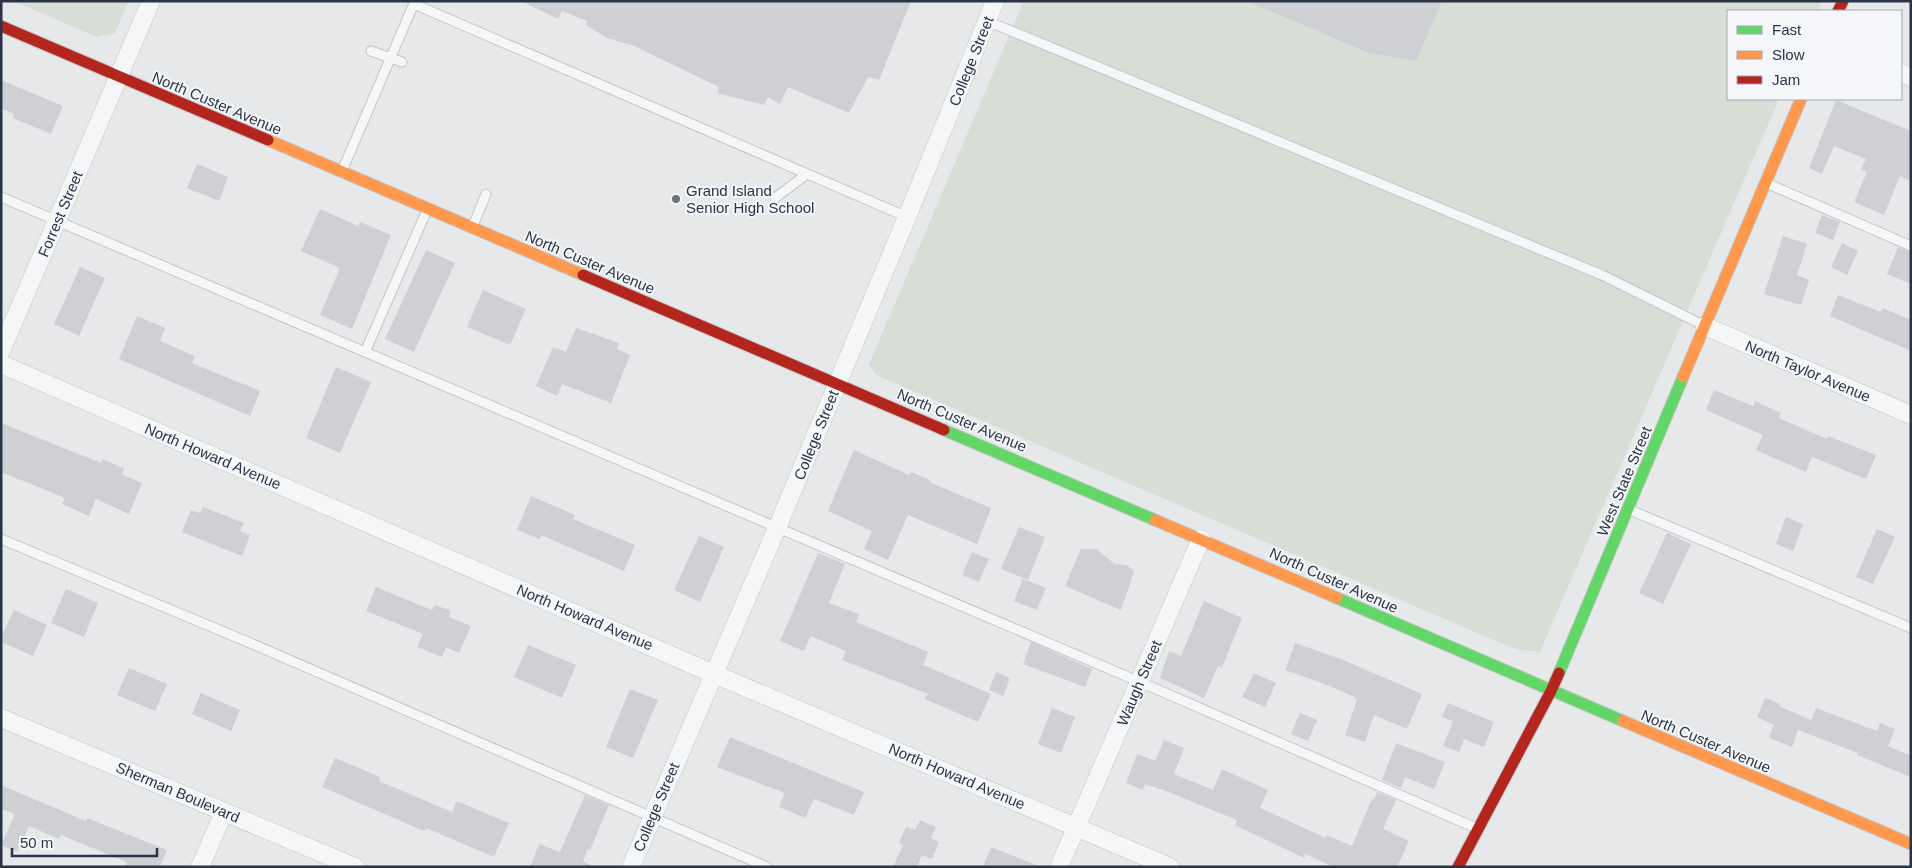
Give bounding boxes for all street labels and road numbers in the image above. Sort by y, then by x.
street label: College Street [945,13,997,108]
street label: North Custer Avenue [150,68,284,138]
street label: Forrest Street [34,168,86,260]
street label: North Custer Avenue [523,227,657,297]
street label: North Taylor Avenue [1743,337,1873,405]
street label: North Custer Avenue [895,385,1029,455]
street label: College Street [790,387,842,482]
street label: North Howard Avenue [142,420,284,492]
street label: West State Street [1593,423,1655,538]
street label: North Custer Avenue [1267,544,1401,616]
street label: North Howard Avenue [514,581,656,653]
street label: Waugh Street [1113,637,1165,728]
street label: North Custer Avenue [1639,706,1773,776]
street label: North Howard Avenue [886,740,1028,812]
street label: Sherman Boulevard [114,758,242,826]
street label: College Street [630,759,683,854]

